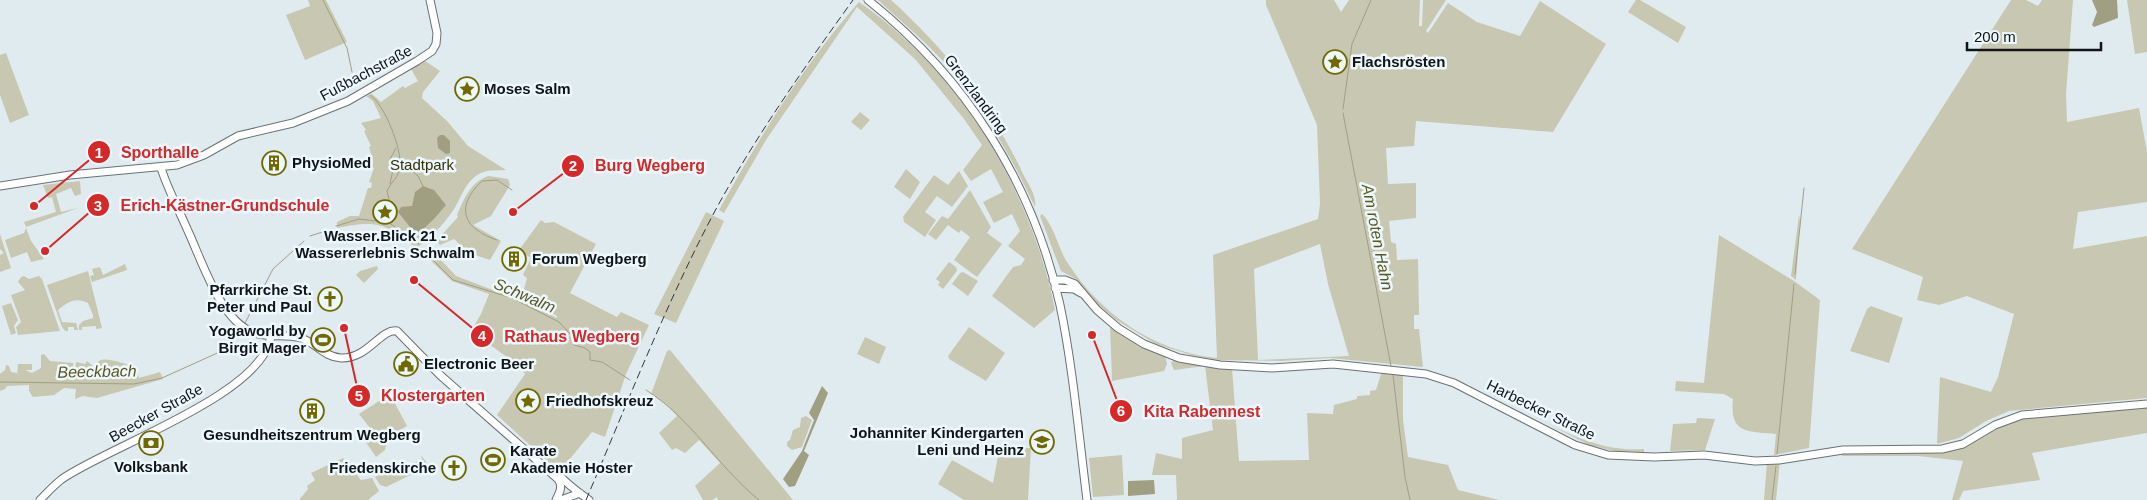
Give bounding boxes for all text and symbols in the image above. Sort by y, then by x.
scale bar [1967,20,2101,52]
text: 200 m [1974,28,2016,45]
street label: Fußbachstraße [317,41,415,104]
place icon: Flachsrösten [1322,49,1348,75]
street label: Grenzlandring [941,51,1012,136]
place label: Flachsrösten [1352,53,1445,70]
place icon: Moses Salm [454,76,480,102]
place label: Moses Salm [484,80,571,97]
callout: Sporthalle [86,137,209,168]
text: 1 [95,144,103,161]
text: Sporthalle [121,144,199,161]
building icon: PhysioMed [261,150,287,176]
callout: Burg Wegberg [560,150,715,181]
place label: PhysioMed [292,154,371,171]
park label: Stadtpark [390,156,455,173]
text: 2 [569,157,577,174]
text: Burg Wegberg [595,157,705,174]
water label: Am roten Hahn [1359,182,1396,292]
callout: Erich-Kästner-Grundschule [86,190,340,221]
text: 3 [94,197,102,214]
text: Erich-Kästner-Grundschule [121,197,330,214]
place icon: Wasser.Blick 21 - Wassererlebnis Schwalm [372,199,398,225]
place label: Wasser.Blick 21 - Wassererlebnis Schwalm [295,227,475,261]
building icon: Forum Wegberg [501,246,527,272]
place label: Forum Wegberg [532,250,647,267]
water label: Schwalm [492,275,558,316]
place label: Pfarrkirche St. Peter und Paul [207,281,312,315]
church icon: Pfarrkirche St. Peter und Paul [317,286,343,312]
callout: Rathaus Wegberg [469,321,650,352]
place label: Yogaworld by Birgit Mager [209,322,307,356]
sports icon: Yogaworld by Birgit Mager [310,327,336,353]
text: 4 [478,327,487,344]
text: Rathaus Wegberg [504,328,640,345]
public building icon: Electronic Beer [393,351,419,377]
place label: Electronic Beer [424,355,534,372]
water label: Beeckbach [57,362,137,381]
street label: Harbecker Straße [1484,376,1598,443]
street label: Beecker Straße [106,380,205,445]
callout: Klostergarten [346,380,495,411]
text: 5 [355,387,363,404]
text: Klostergarten [381,387,485,404]
place icon: Friedhofskreuz [515,388,541,414]
place label: Friedhofskreuz [546,392,654,409]
callout: Kita Rabennest [1109,396,1270,427]
building icon: Gesundheitszentrum Wegberg [299,398,325,424]
text: 6 [1117,402,1125,419]
text: Kita Rabennest [1144,403,1261,420]
place label: Johanniter Kindergarten Leni und Heinz [850,424,1024,458]
place label: Gesundheitszentrum Wegberg [203,426,421,443]
school or university icon: Johanniter Kindergarten Leni und Heinz [1029,429,1055,455]
bank icon: Volksbank [138,430,164,456]
place label: Karate Akademie Hoster [510,442,633,476]
sports icon: Karate Akademie Hoster [480,447,506,473]
church icon: Friedenskirche [441,455,467,481]
place label: Volksbank [114,458,189,475]
place label: Friedenskirche [329,459,436,476]

